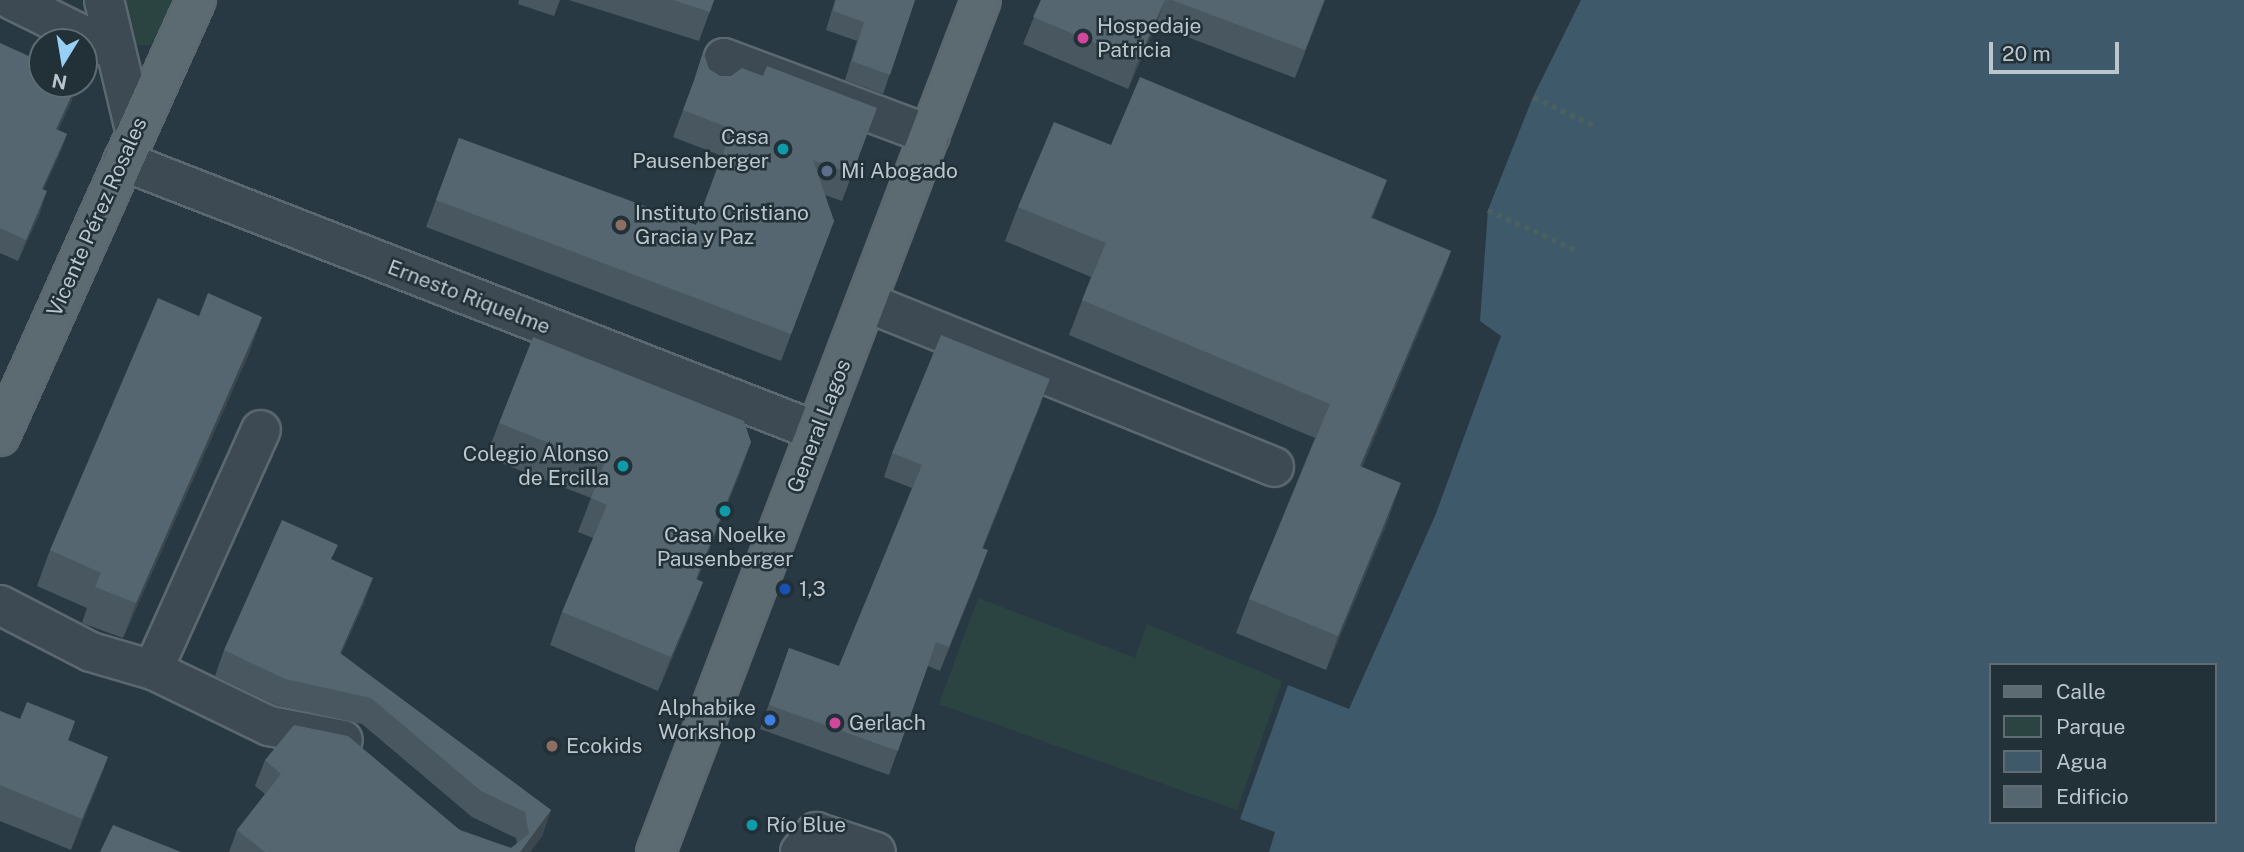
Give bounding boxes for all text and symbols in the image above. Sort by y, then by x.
place label: Hospedaje Patricia [1097,13,1201,63]
north arrow [28,28,98,98]
scale bar [1992,28,2122,72]
marker: Hospedaje Patricia [1075,30,1091,46]
text: 20 m [2002,41,2051,66]
text: N [50,69,69,94]
street label: Vicente Pérez Rosales [42,114,152,320]
place label: Casa Pausenberger [632,124,769,174]
marker: Casa Pausenberger [775,141,791,157]
place label: Mi Abogado [841,158,958,184]
marker: Mi Abogado [819,163,835,179]
place label: Instituto Cristiano Gracia y Paz [635,200,809,250]
marker: Instituto Cristiano Gracia y Paz [613,217,629,233]
street label: Ernesto Riquelme [384,254,554,340]
street label: General Lagos [782,356,856,496]
place label: Colegio Alonso de Ercilla [463,441,609,491]
marker: Colegio Alonso de Ercilla [615,458,631,474]
marker: Casa Noelke Pausenberger [717,503,733,519]
place label: Casa Noelke Pausenberger [657,522,793,572]
place label: 1,3 [799,576,826,602]
marker: 1,3 [777,581,793,597]
legend [1988,663,2216,824]
text: Calle [2056,679,2106,704]
place label: Alphabike Workshop [658,695,756,745]
place label: Gerlach [849,710,926,736]
marker: Alphabike Workshop [762,712,778,728]
text: Parque [2056,714,2125,739]
marker: Gerlach [827,715,843,731]
place label: Ecokids [566,733,642,759]
marker: Ecokids [544,738,560,754]
text: Agua [2056,749,2107,774]
text: Edificio [2056,784,2129,809]
place label: Río Blue [766,812,846,838]
marker: Río Blue [744,817,760,833]

